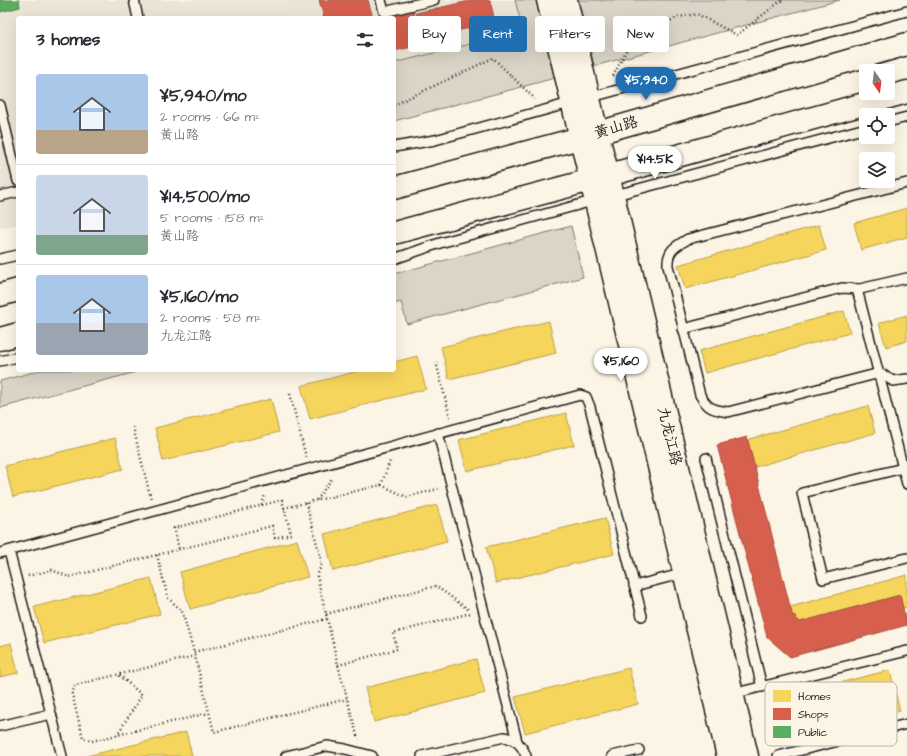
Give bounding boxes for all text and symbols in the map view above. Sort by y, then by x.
chip: Buy [408,16,461,52]
chip: Rent [469,16,527,52]
chip: Filters [535,16,605,52]
chip: New [613,16,669,52]
text: 3 homes [36,28,100,52]
icon: filters [354,29,376,51]
north arrow [859,64,895,100]
map controls [859,64,895,188]
pin: ¥5,940 [613,67,679,101]
text: ¥5,940 [625,71,667,89]
text: ¥5,940/mo [160,84,247,108]
icon: home [68,90,116,138]
text: 2 rooms · 66 m² [160,108,260,126]
button: locate [859,108,895,144]
street label: 黄山路 [592,111,641,144]
text: 黄山路 [160,126,199,144]
pin: ¥14.5K [622,146,688,180]
text: ¥14.5K [637,150,673,168]
button: layers [859,152,895,188]
text: ¥14,500/mo [160,185,250,209]
icon: home [68,191,116,239]
text: 5 rooms · 158 m² [160,209,265,227]
text: 黄山路 [160,227,199,245]
text: ¥5,160/mo [160,285,238,309]
icon: home [68,291,116,339]
text: 2 rooms · 58 m² [160,309,261,327]
text: 九龙江路 [160,327,212,345]
pin: ¥5,160 [588,348,654,382]
text: ¥5,160 [603,352,639,370]
street label: 九龙江路 [652,404,687,468]
legend [765,682,897,746]
text: Homes [798,689,831,704]
text: Shops [798,707,829,722]
text: Public [798,725,827,740]

